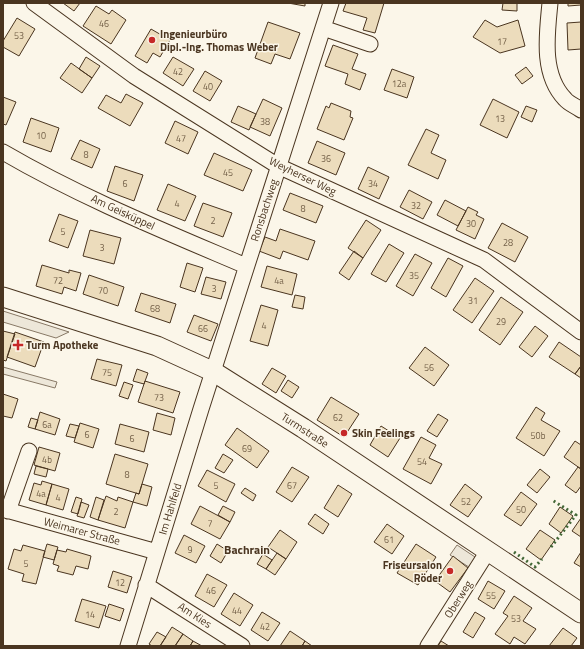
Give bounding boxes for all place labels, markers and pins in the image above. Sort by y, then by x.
place label: Ingenieurbüro Dipl.-Ing. Thomas Weber [160,26,278,55]
marker: Ingenieurbüro Dipl.-Ing. Thomas Weber [147,35,157,45]
place label: Turm Apotheke [26,337,99,353]
marker: Turm Apotheke [13,340,23,350]
place label: Skin Feelings [352,425,415,441]
marker: Skin Feelings [339,428,349,438]
place label: Friseursalon Röder [383,557,442,586]
marker: Friseursalon Röder [445,566,455,576]

